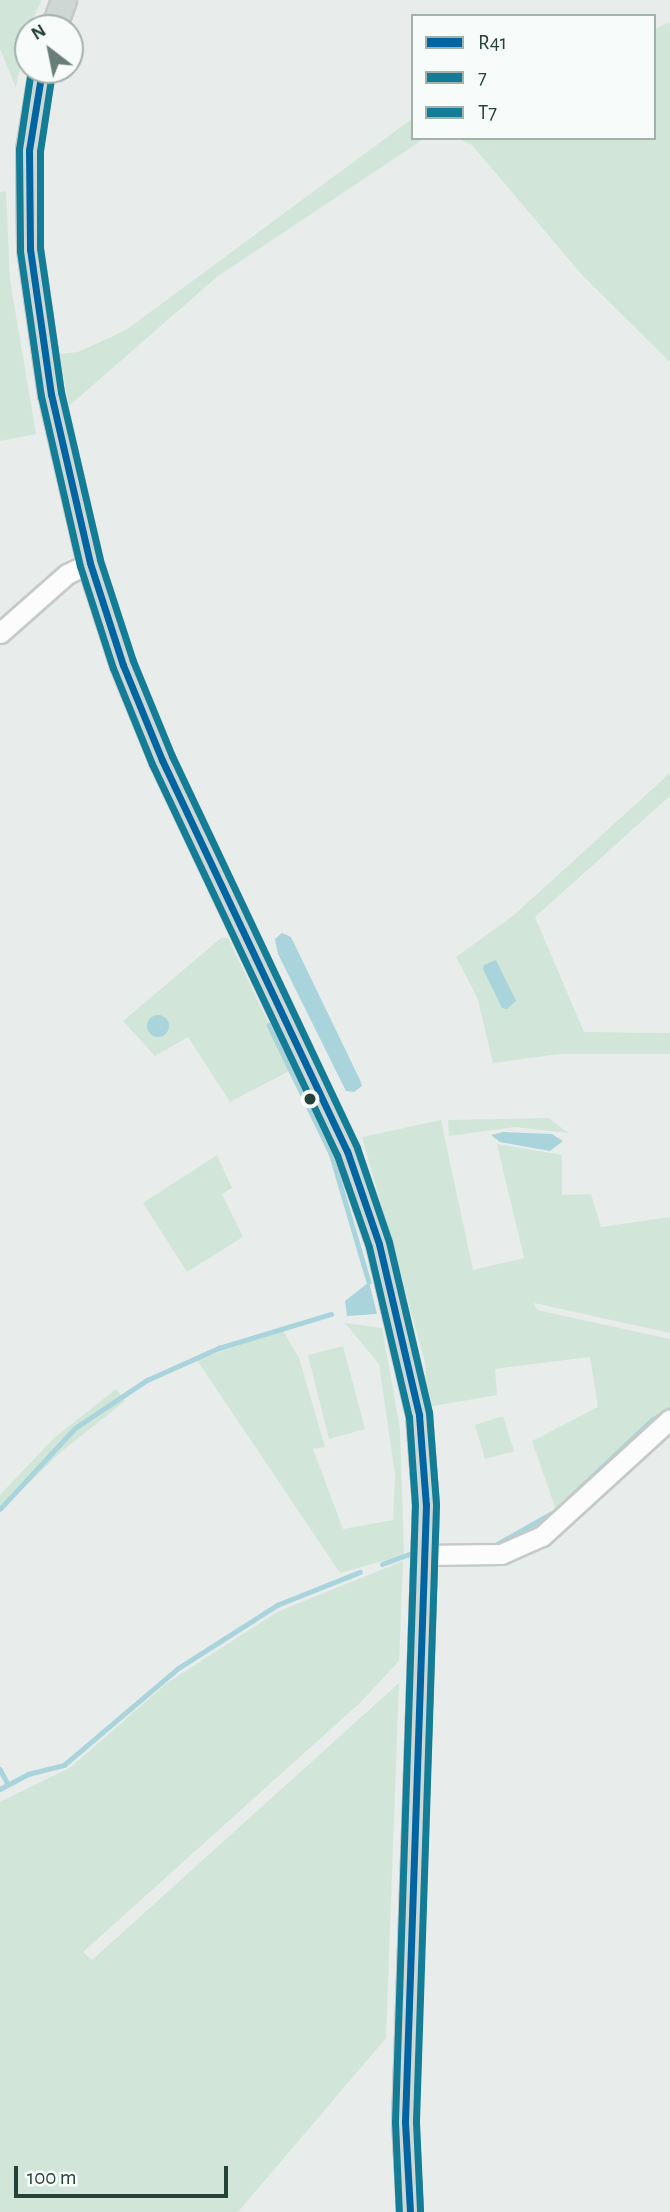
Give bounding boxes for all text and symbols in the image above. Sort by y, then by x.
north arrow [14,14,84,84]
legend [411,14,656,140]
text: N [28,21,49,44]
text: R41 [478,32,507,53]
text: 7 [478,67,487,88]
text: T7 [478,102,497,123]
unlabelled marker [303,1092,317,1106]
scale bar [18,2152,231,2196]
text: 100 m [27,2167,77,2188]

